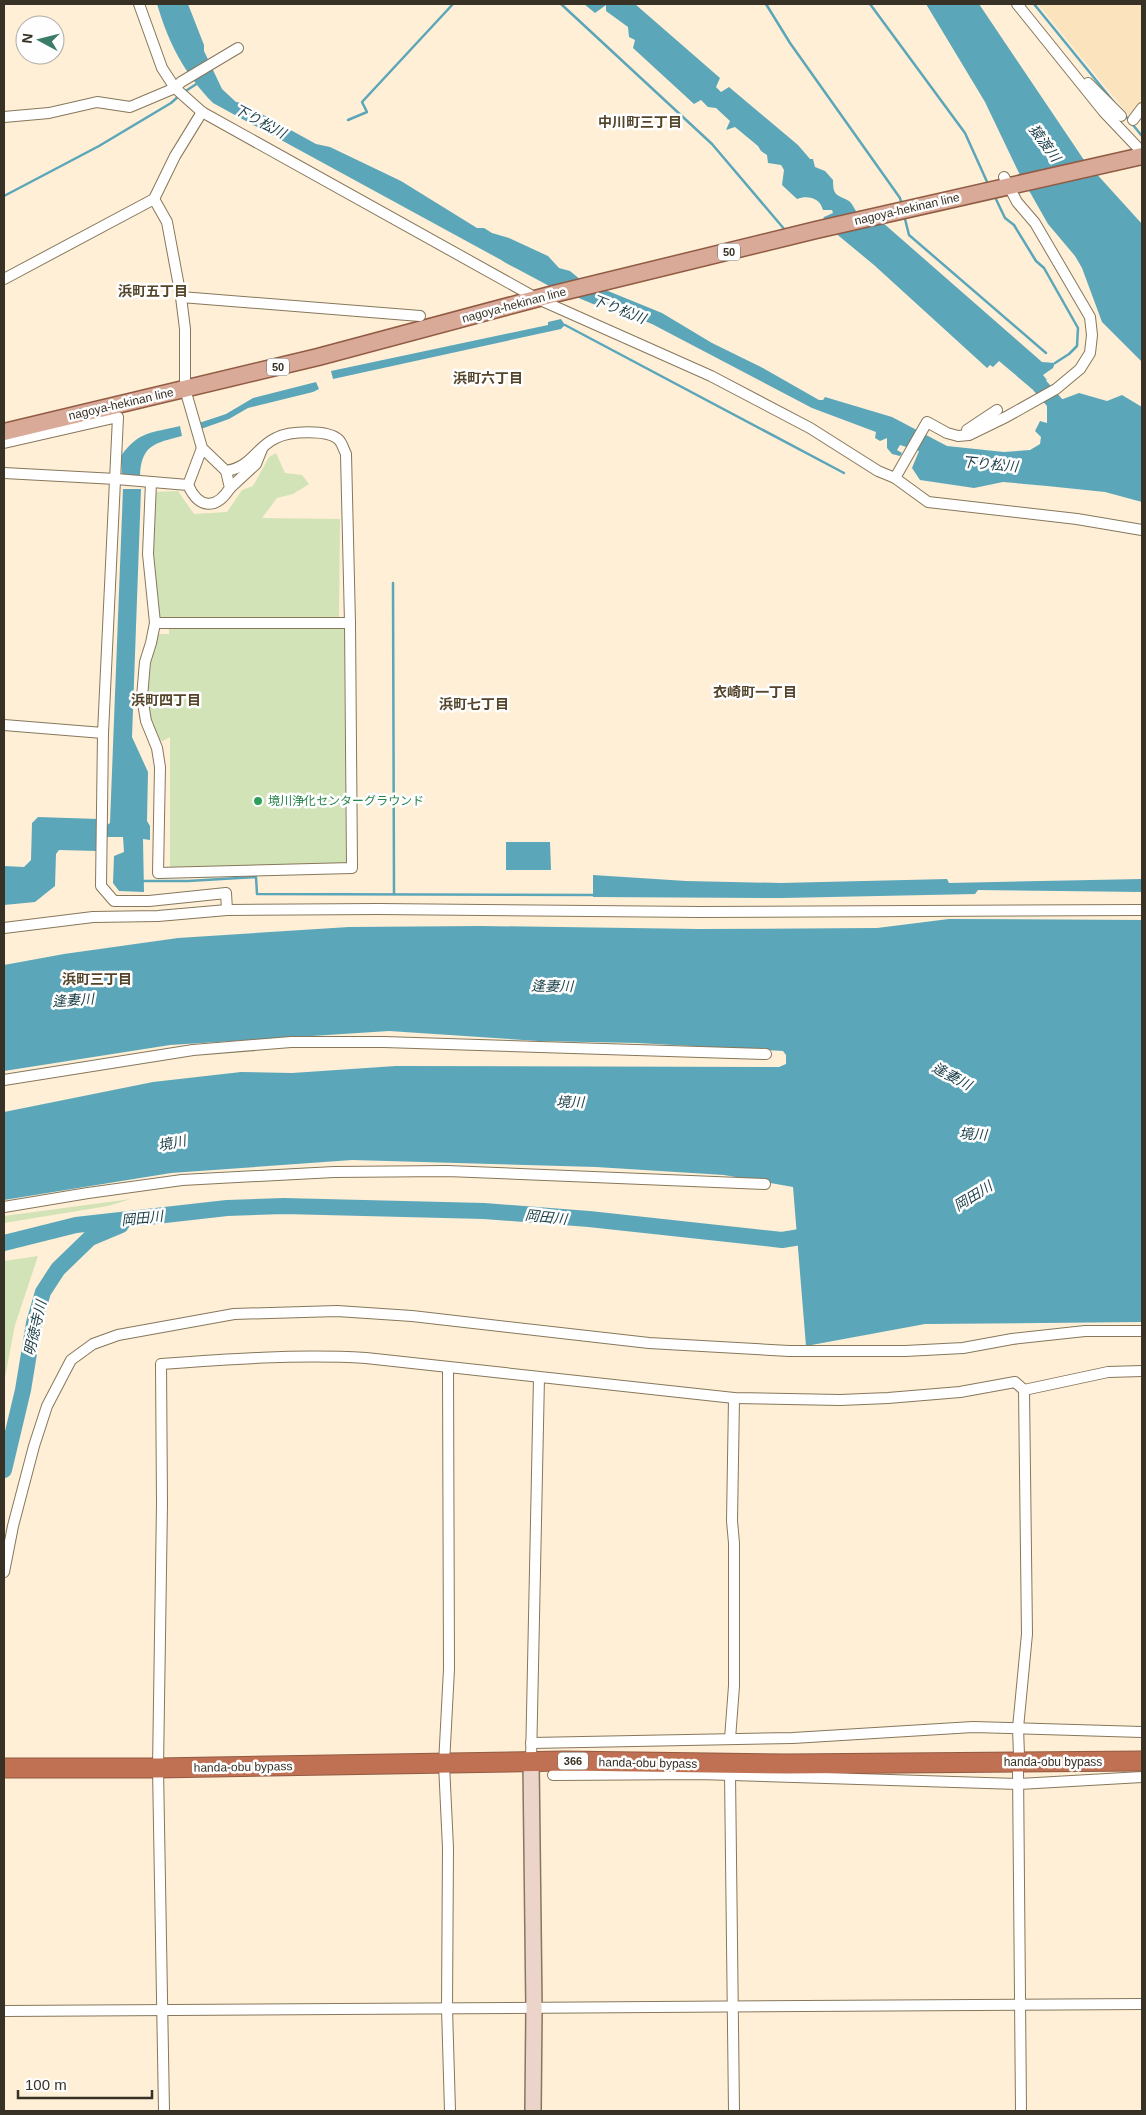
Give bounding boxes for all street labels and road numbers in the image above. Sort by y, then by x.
street label: nagoya-hekinan line [853,190,961,228]
road number: 50 [718,243,740,260]
street label: nagoya-hekinan line [460,284,568,326]
road number: 50 [267,358,289,376]
street label: nagoya-hekinan line [67,385,175,423]
road number: 366 [558,1752,588,1770]
street label: handa-obu bypass [599,1755,697,1771]
street label: handa-obu bypass [1004,1755,1102,1769]
street label: handa-obu bypass [194,1759,292,1775]

